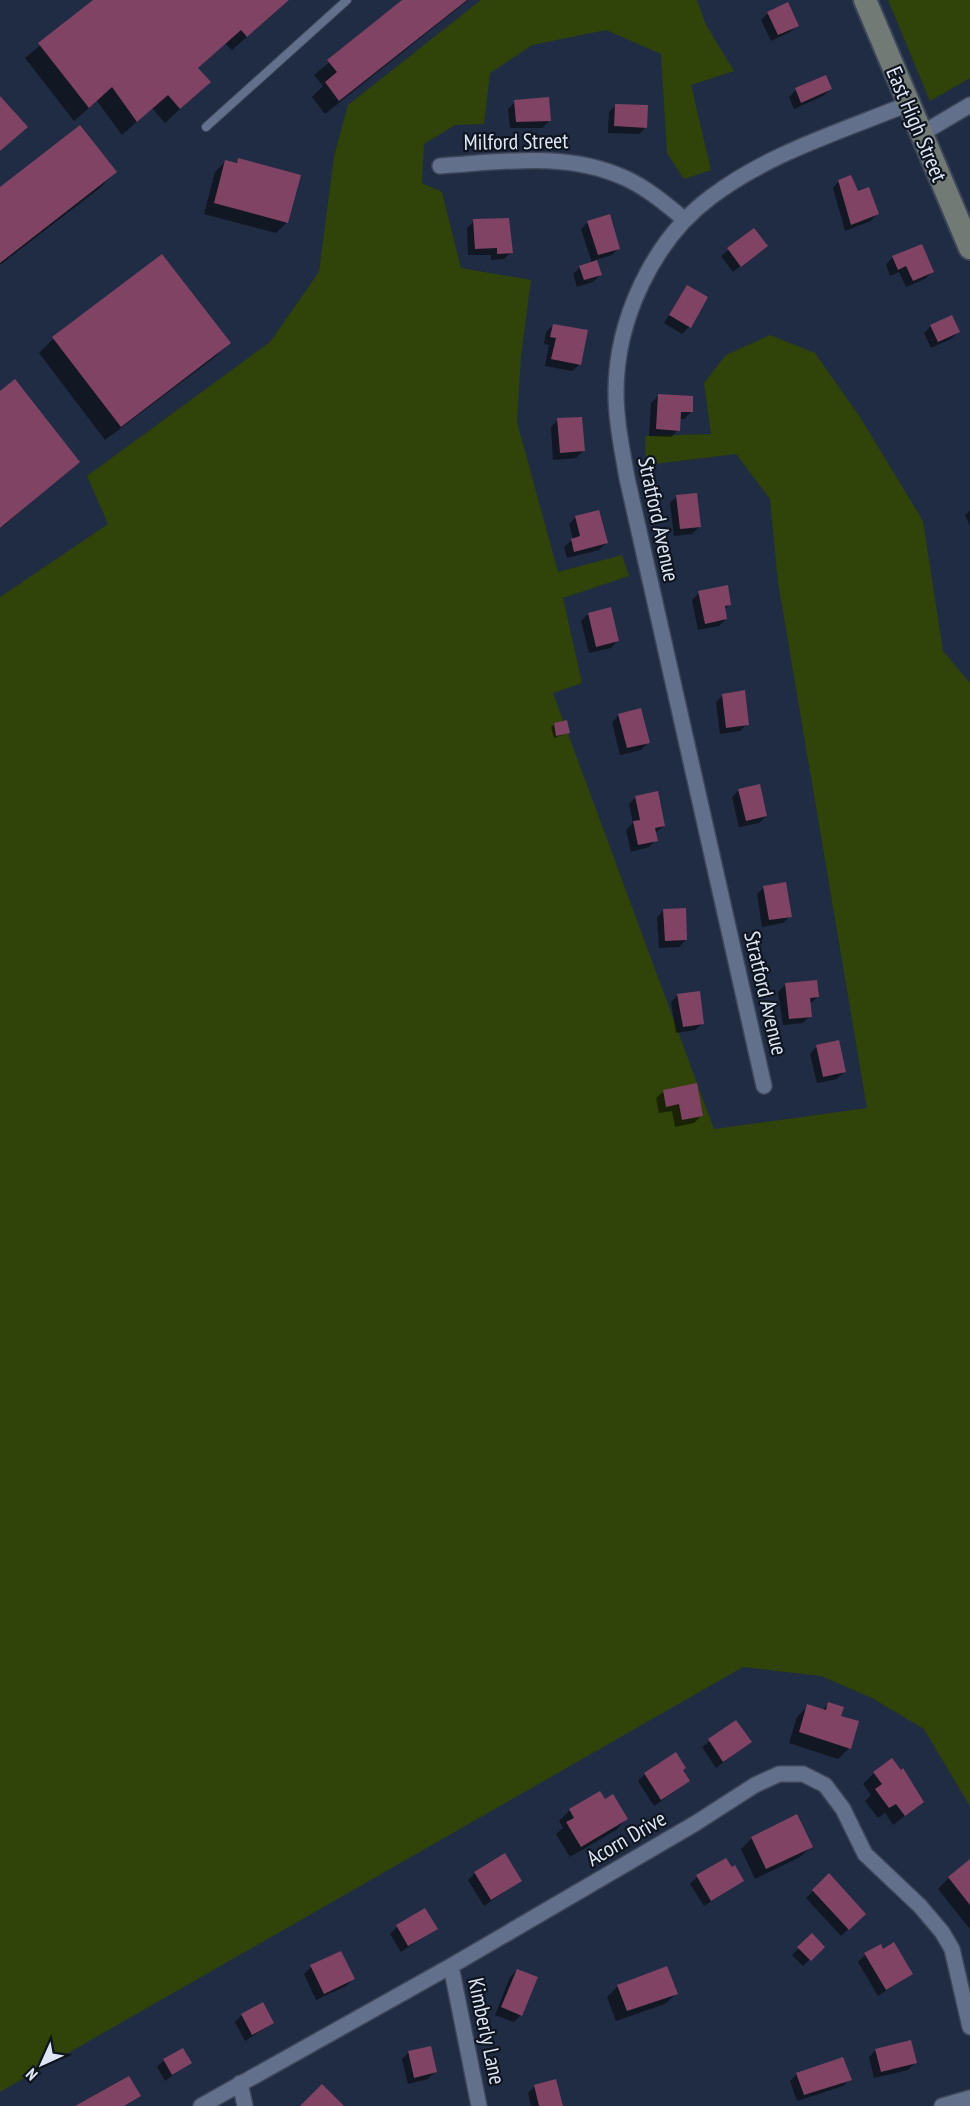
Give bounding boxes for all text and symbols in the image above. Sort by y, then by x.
street label: East High Street [880,62,954,186]
street label: Milford Street [463,126,569,156]
street label: Stratford Avenue [632,454,686,584]
street label: Stratford Avenue [738,928,794,1058]
street label: Acorn Drive [581,1804,671,1872]
street label: Kimberly Lane [462,1975,512,2087]
north arrow [12,2034,72,2094]
text: N [21,2064,42,2085]

